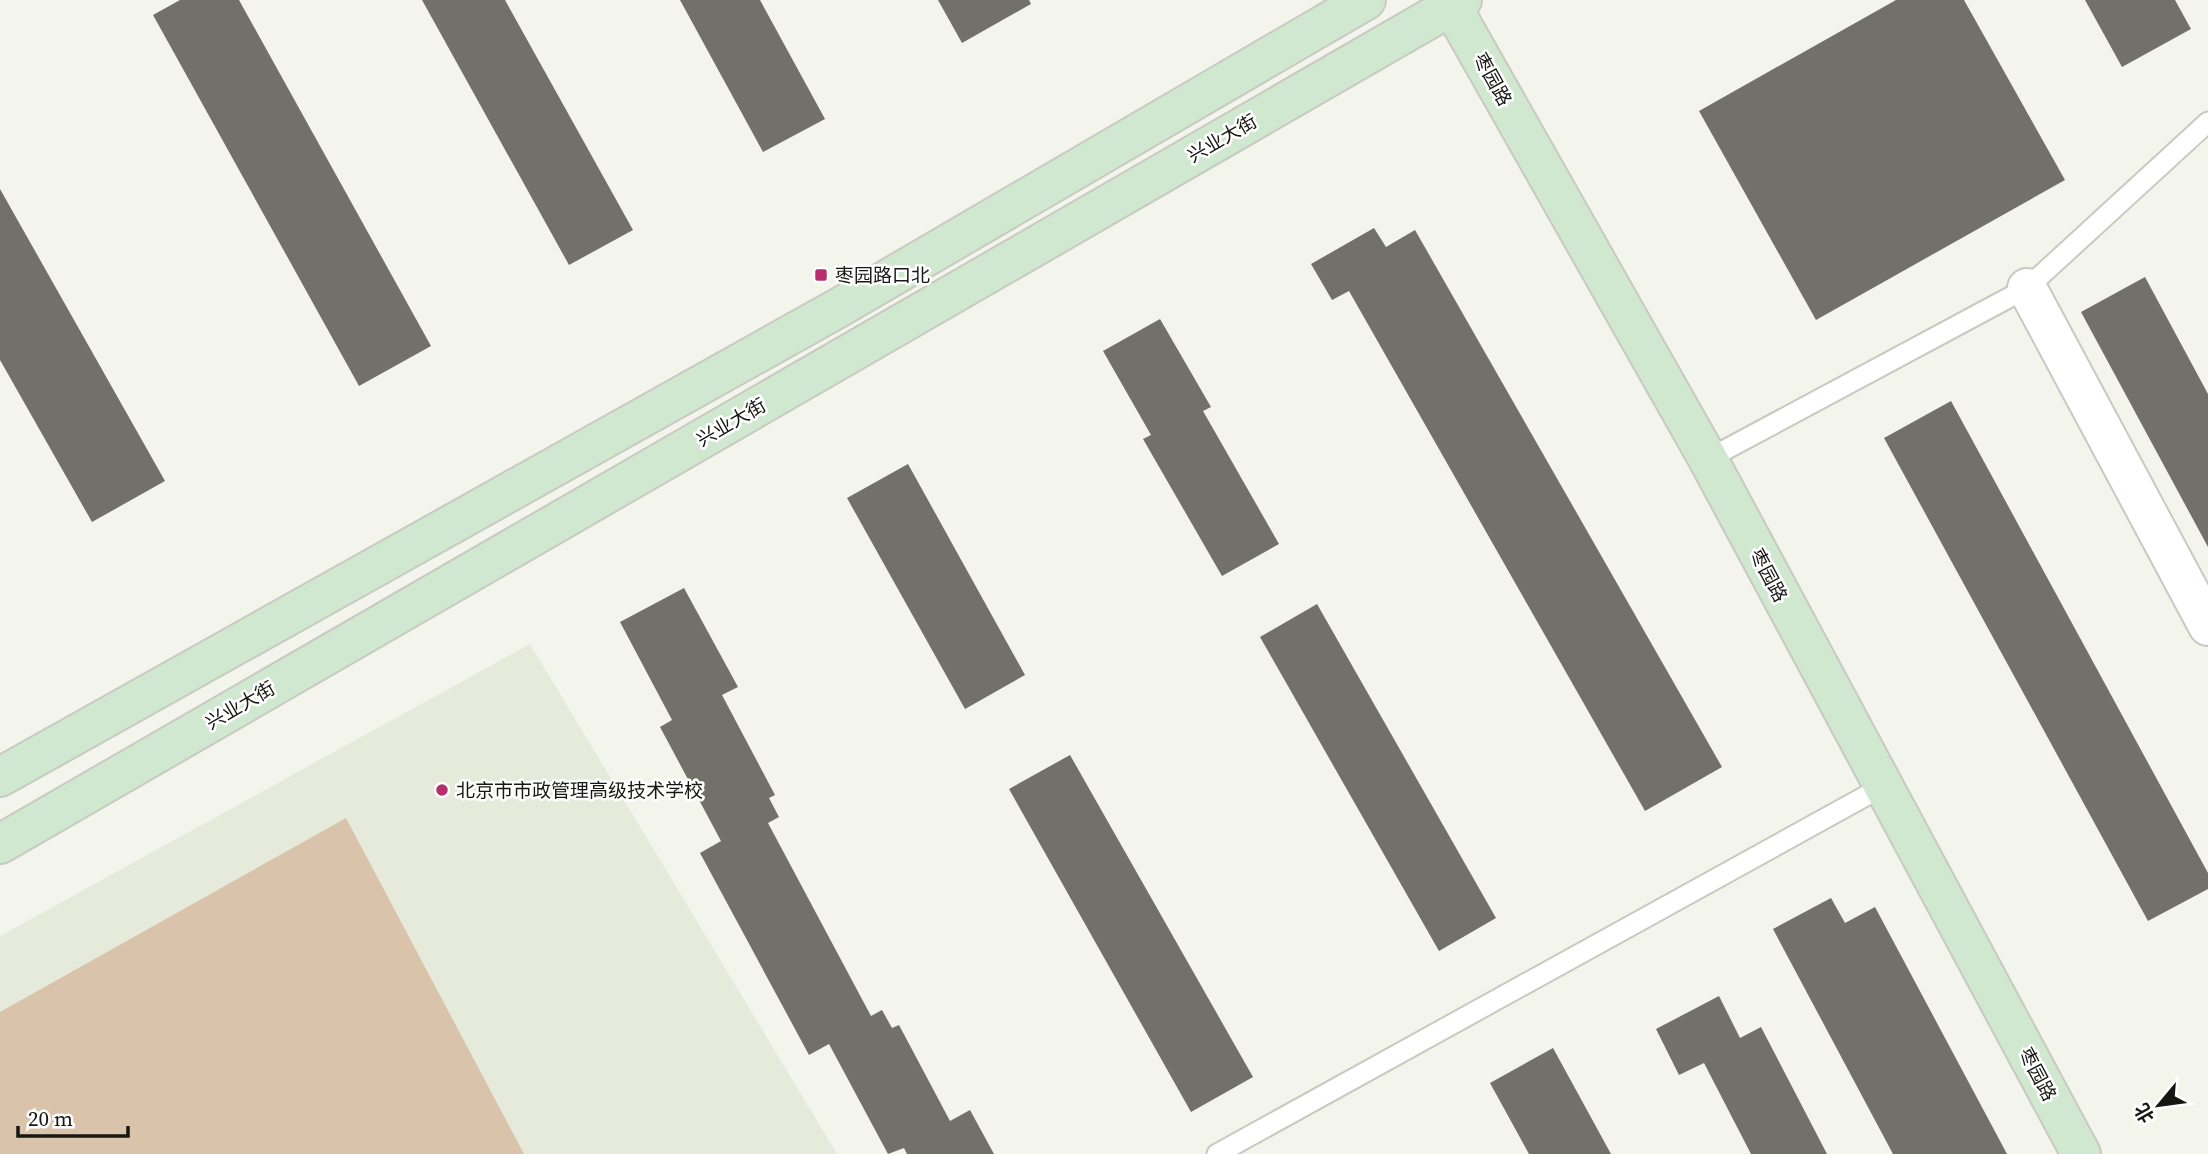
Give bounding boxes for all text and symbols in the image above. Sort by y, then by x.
street label: 枣园路 [1468,48,1518,110]
street label: 兴业大街 [1183,108,1261,168]
place label: 枣园路口北 [835,262,930,288]
marker: 枣园路口北 [813,267,829,283]
street label: 兴业大街 [692,392,770,452]
street label: 枣园路 [1744,544,1794,606]
street label: 兴业大街 [201,675,279,735]
place label: 北京市市政管理高级技术学校 [456,777,703,803]
marker: 北京市市政管理高级技术学校 [434,782,450,798]
street label: 枣园路 [2013,1043,2063,1105]
north arrow [2124,1070,2194,1140]
scale bar [18,1094,128,1138]
text: 北 [2128,1099,2160,1128]
text: 20 m [28,1104,73,1133]

